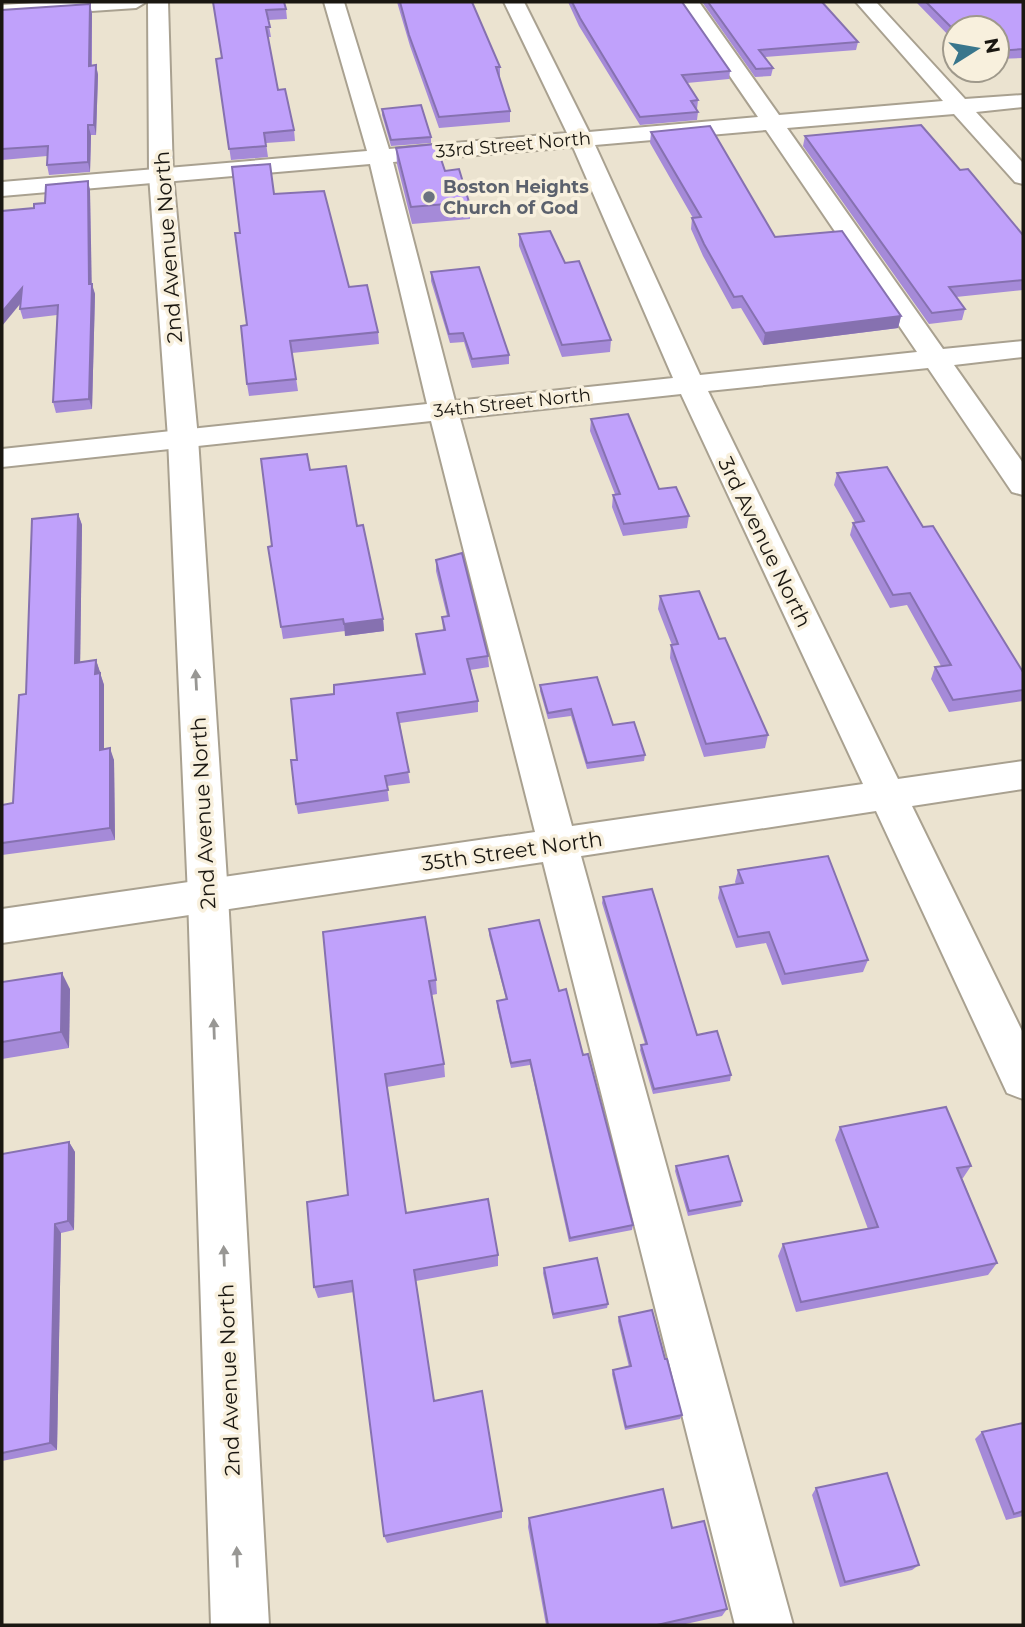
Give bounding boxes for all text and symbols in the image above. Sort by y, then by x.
north arrow [941,14,1011,84]
text: N [979,36,1005,56]
street label: 33rd Street North [434,127,592,163]
street label: 2nd Avenue North [149,150,187,344]
place label: Boston Heights Church of God [443,176,589,219]
marker: Boston Heights Church of God [421,189,437,205]
street label: 34th Street North [432,384,592,422]
street label: 3rd Avenue North [713,453,817,631]
one-way arrow [190,668,201,690]
street label: 2nd Avenue North [185,716,221,910]
street label: 35th Street North [420,826,604,876]
one-way arrow [208,1018,219,1040]
one-way arrow [218,1245,229,1267]
street label: 2nd Avenue North [213,1283,245,1477]
one-way arrow [231,1546,242,1568]

